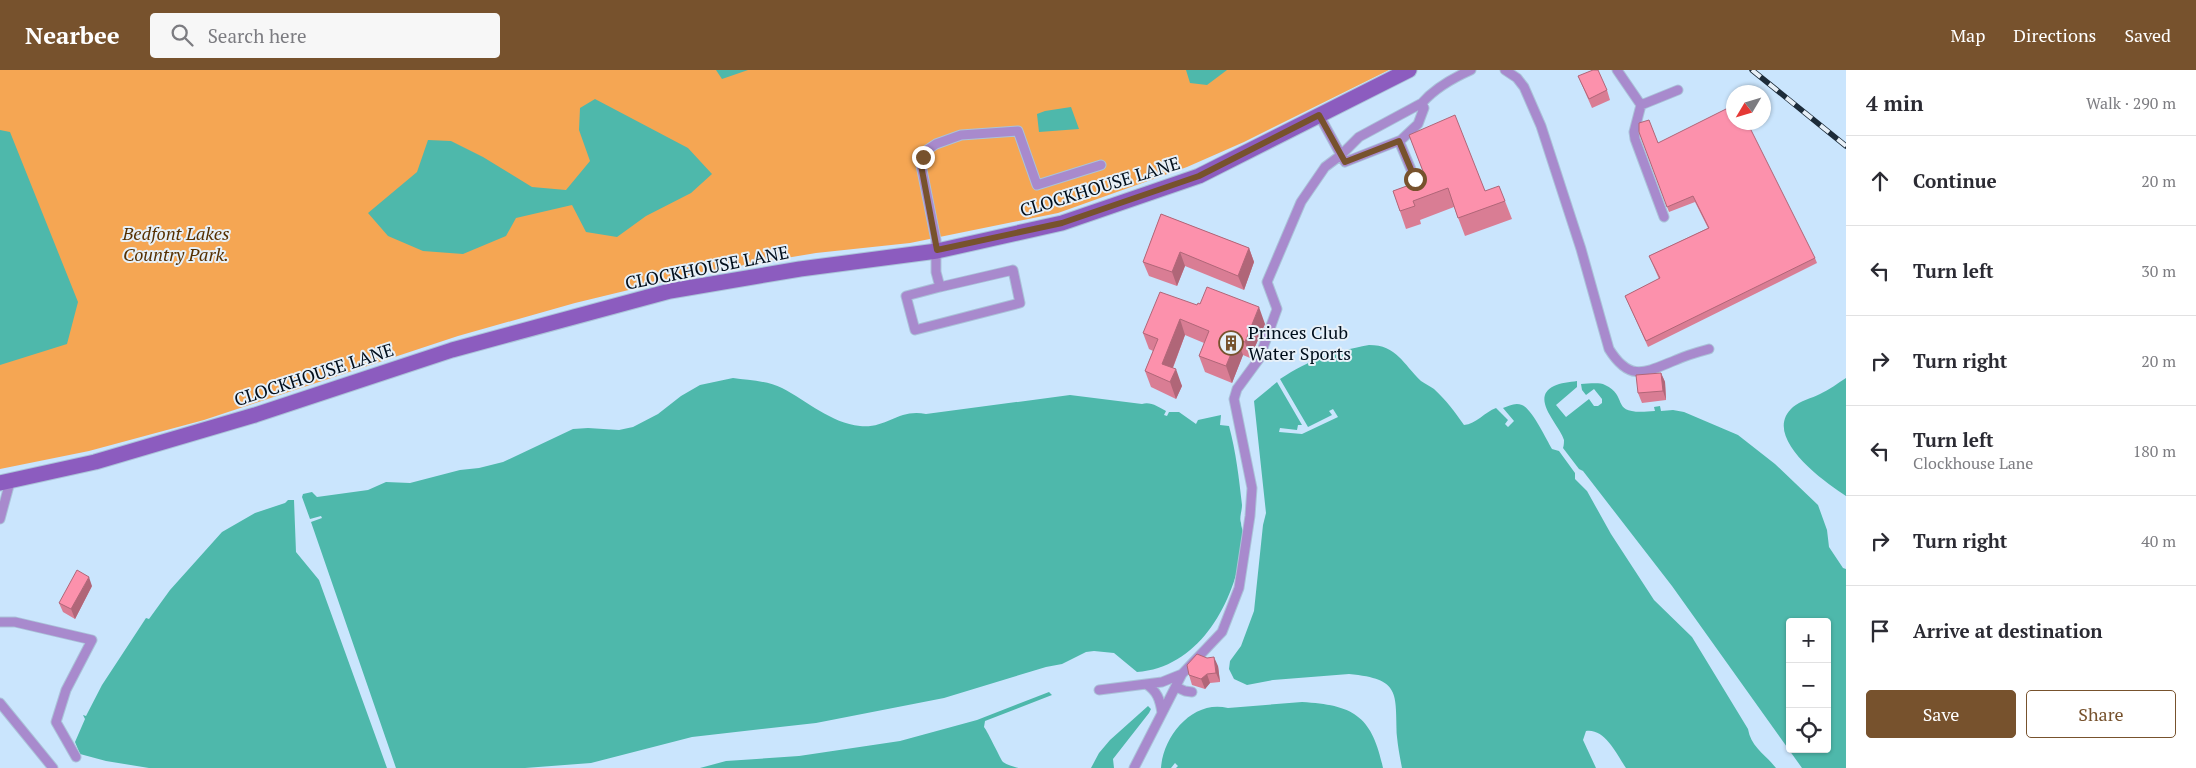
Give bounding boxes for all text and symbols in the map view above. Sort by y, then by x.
search box [150,13,500,58]
text: Nearbee [25,19,120,51]
icon: search [168,21,196,49]
text: Search here [208,23,307,48]
text: Map [1950,23,1985,47]
text: Directions [2013,23,2096,47]
text: Saved [2124,23,2171,47]
north arrow [1726,85,1771,130]
text: 4 min [1866,89,1923,117]
text: Walk · 290 m [2086,92,2176,114]
route end [912,146,935,169]
street label: CLOCKHOUSE LANE [1017,150,1183,222]
icon: ahead [1866,167,1894,195]
route start [1404,168,1427,191]
text: Continue [1913,168,1997,193]
text: 20 m [2141,170,2176,192]
park label: Bedfont Lakes Country Park. [121,221,230,266]
street label: CLOCKHOUSE LANE [623,239,791,295]
icon: left [1866,257,1894,285]
text: Turn left [1913,258,1994,283]
text: 30 m [2141,260,2176,282]
place label: Princes Club Water Sports [1248,320,1351,365]
building icon: Princes Club Water Sports [1218,330,1244,356]
street label: CLOCKHOUSE LANE [231,337,397,411]
icon: right [1866,347,1894,375]
text: Turn right [1913,348,2007,373]
text: 20 m [2141,350,2176,372]
text: Turn left [1913,427,1994,452]
icon: left [1866,437,1894,465]
text: 180 m [2133,440,2176,462]
text: Clockhouse Lane [1913,452,2033,474]
icon: right [1866,527,1894,555]
text: Turn right [1913,528,2007,553]
text: 40 m [2141,530,2176,552]
icon: arrive [1866,617,1894,645]
map controls [1786,618,1831,753]
button: + [1786,618,1831,663]
text: Arrive at destination [1913,618,2102,643]
button: − [1786,663,1831,708]
button: Save [1866,690,2016,738]
button: Share [2026,690,2176,738]
button: locate [1786,708,1831,753]

